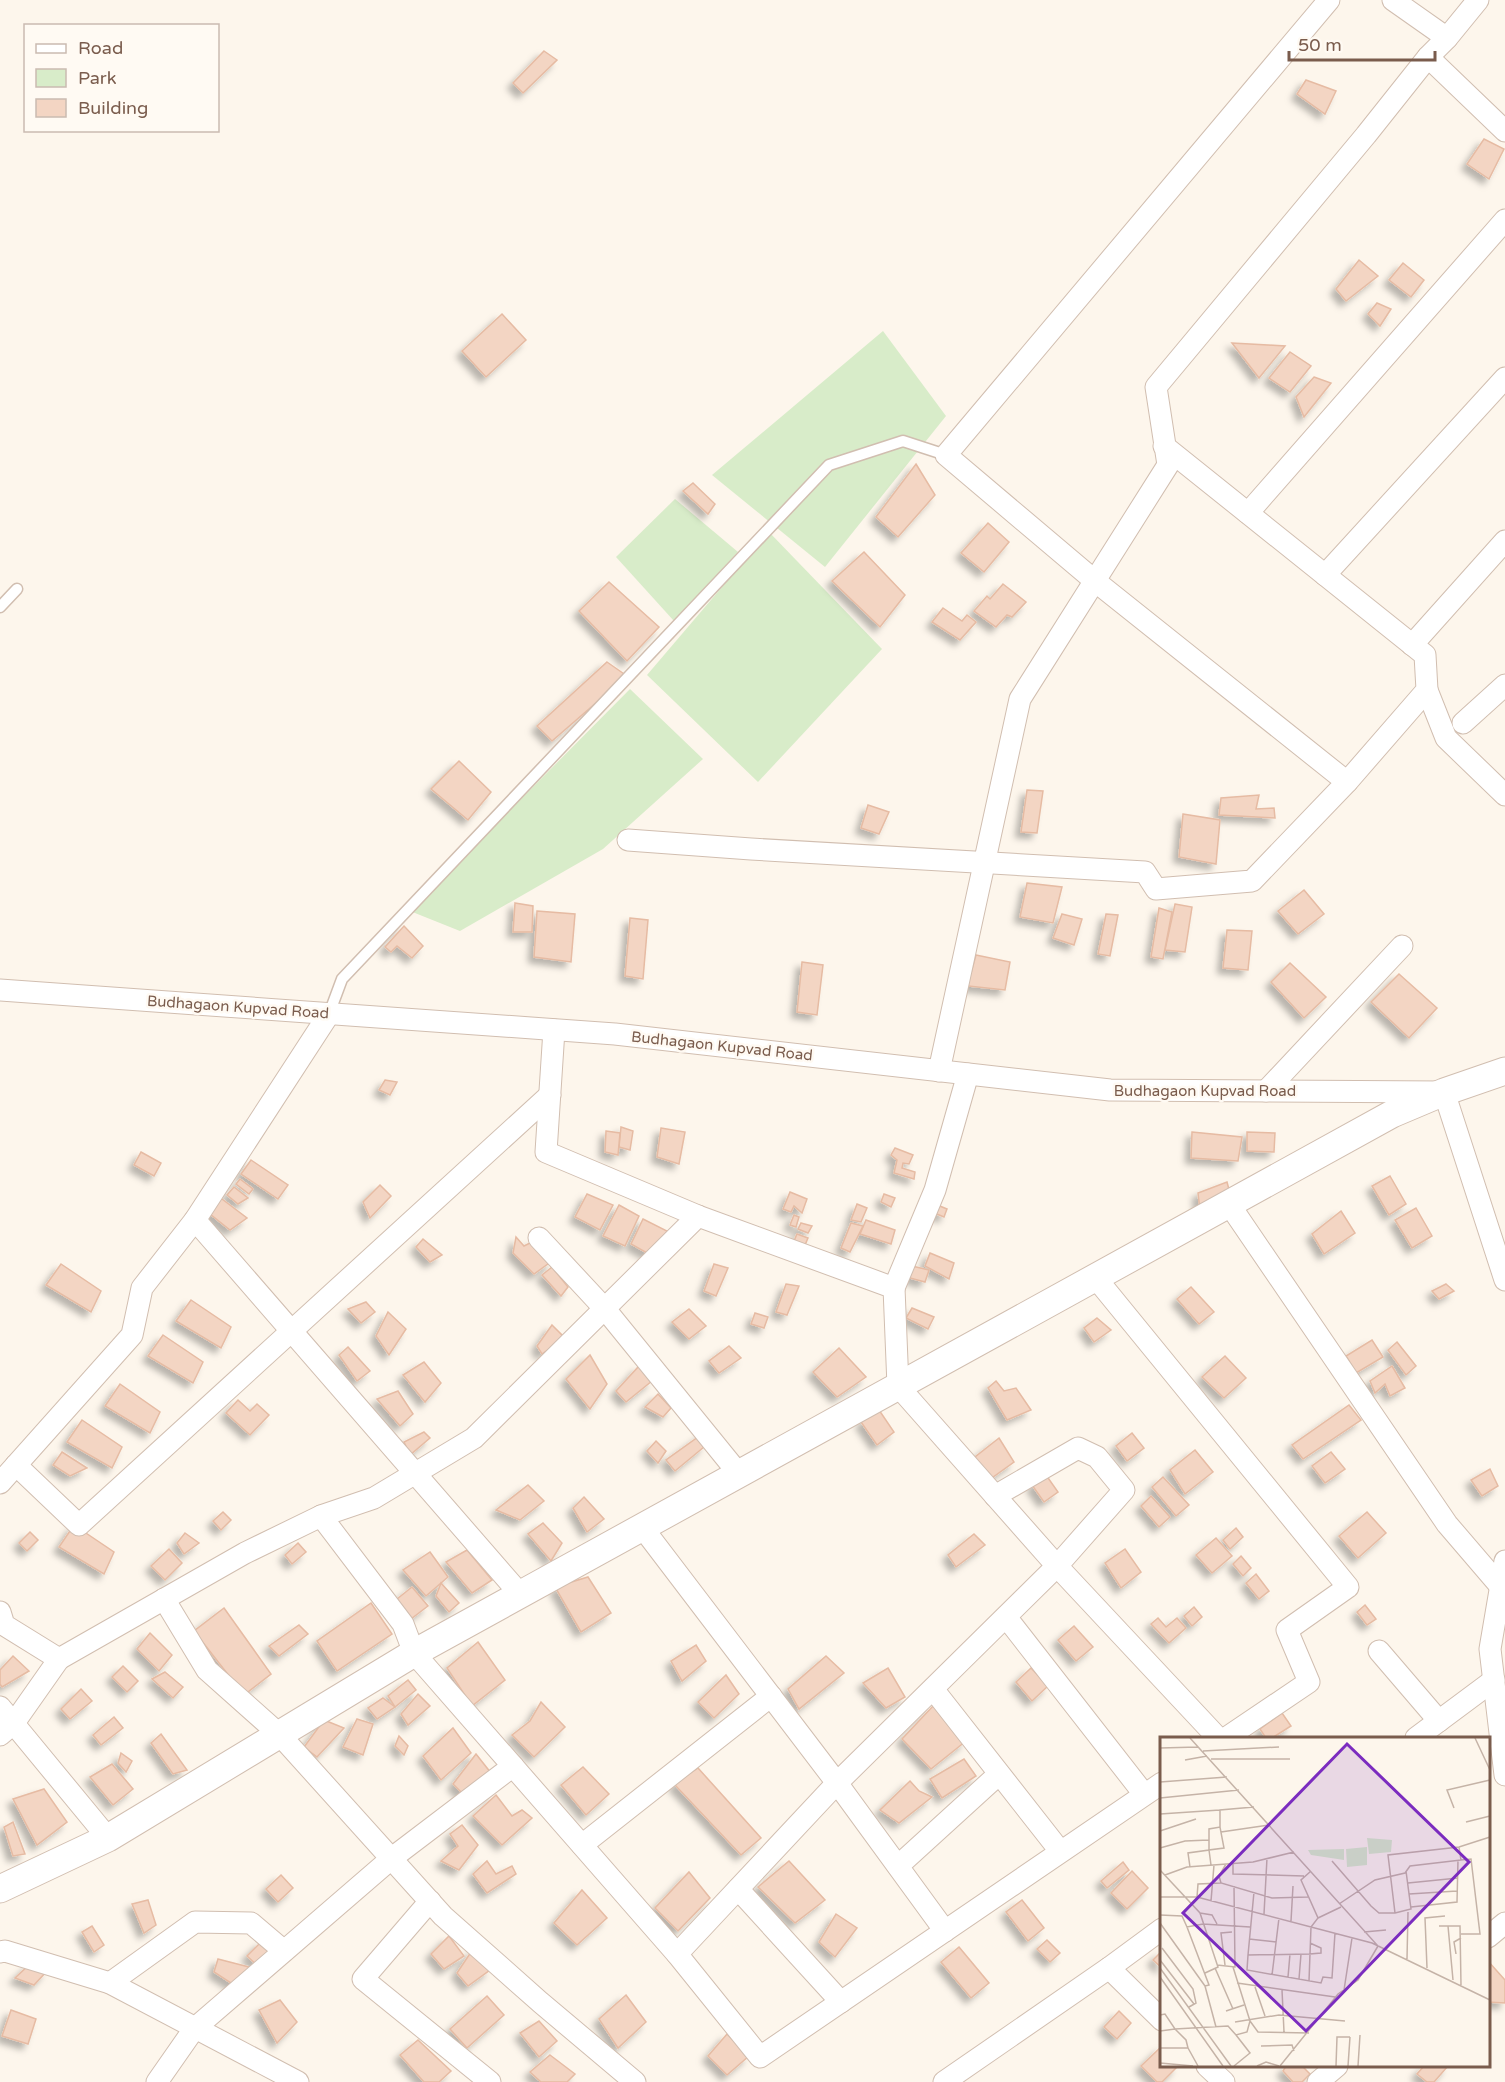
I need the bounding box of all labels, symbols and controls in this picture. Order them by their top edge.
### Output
legend [24,24,219,132]
scale bar [1289,24,1434,62]
text: 50 m [1298,34,1342,56]
text: Road [78,37,123,59]
text: Park [78,67,117,89]
text: Building [78,97,148,119]
street label: Budhagaon Kupvad Road [146,992,330,1022]
street label: Budhagaon Kupvad Road [630,1028,814,1064]
street label: Budhagaon Kupvad Road [1114,1082,1296,1100]
inset map [1160,1737,1490,2067]

